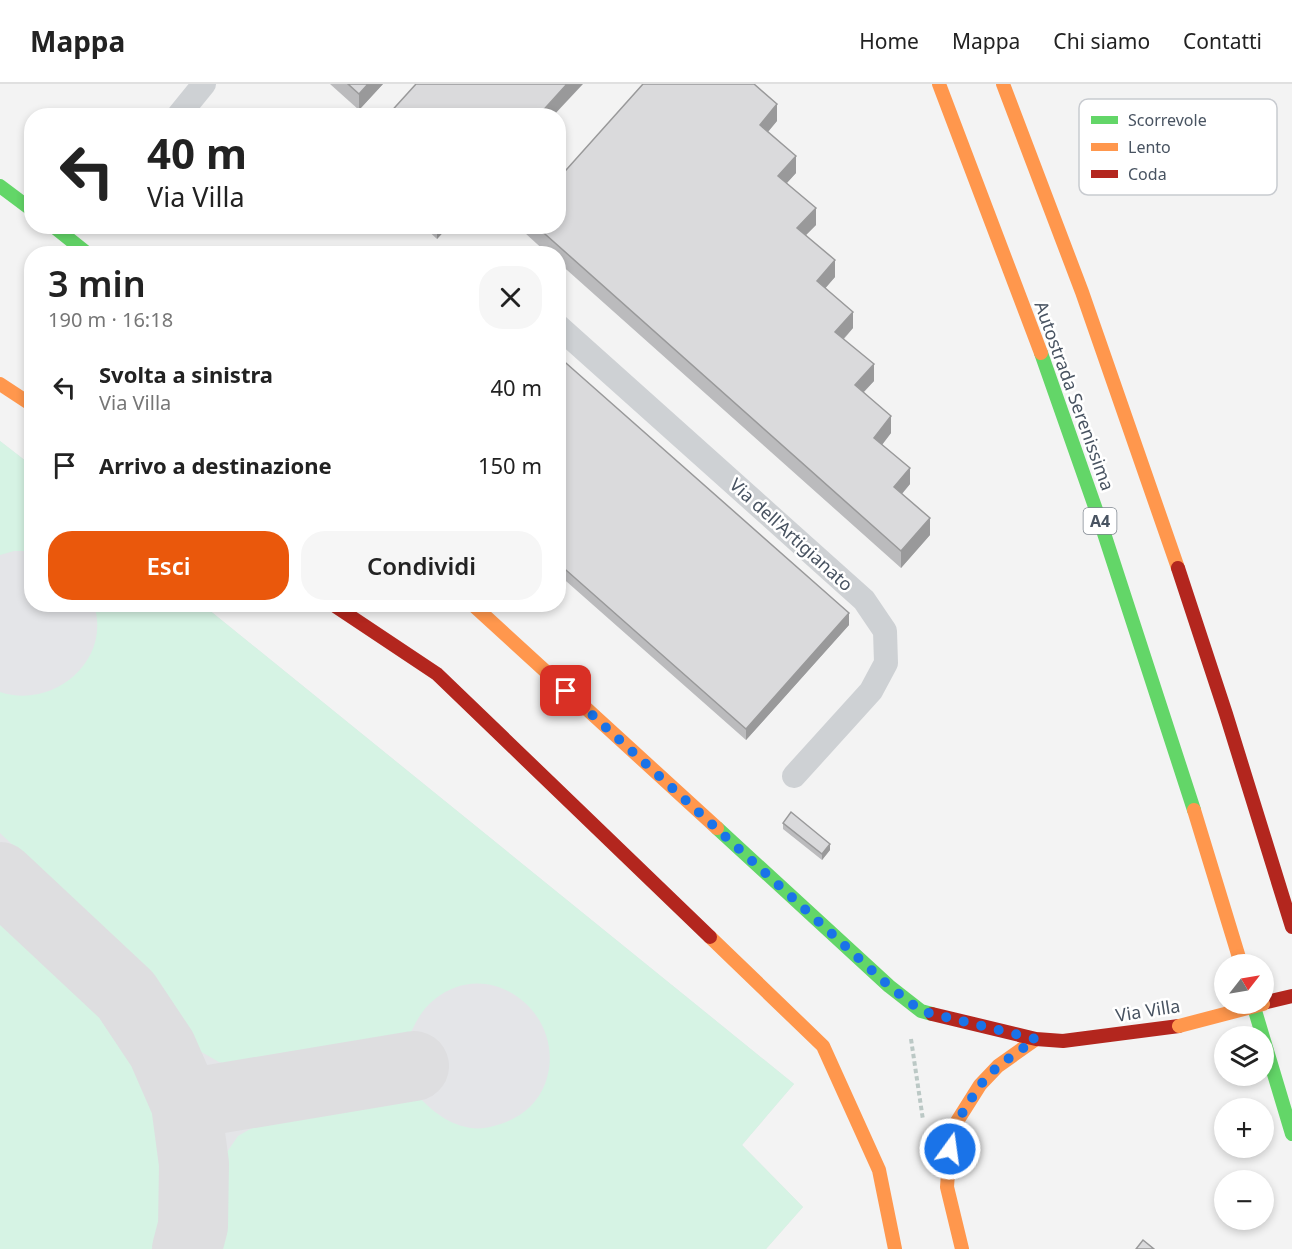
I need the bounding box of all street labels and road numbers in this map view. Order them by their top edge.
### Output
street label: Autostrada Serenissima [1029,298,1120,494]
street label: Via dell'Artigianato [725,472,858,596]
road number: A4 [1084,508,1116,534]
street label: Via Villa [1114,993,1182,1027]

